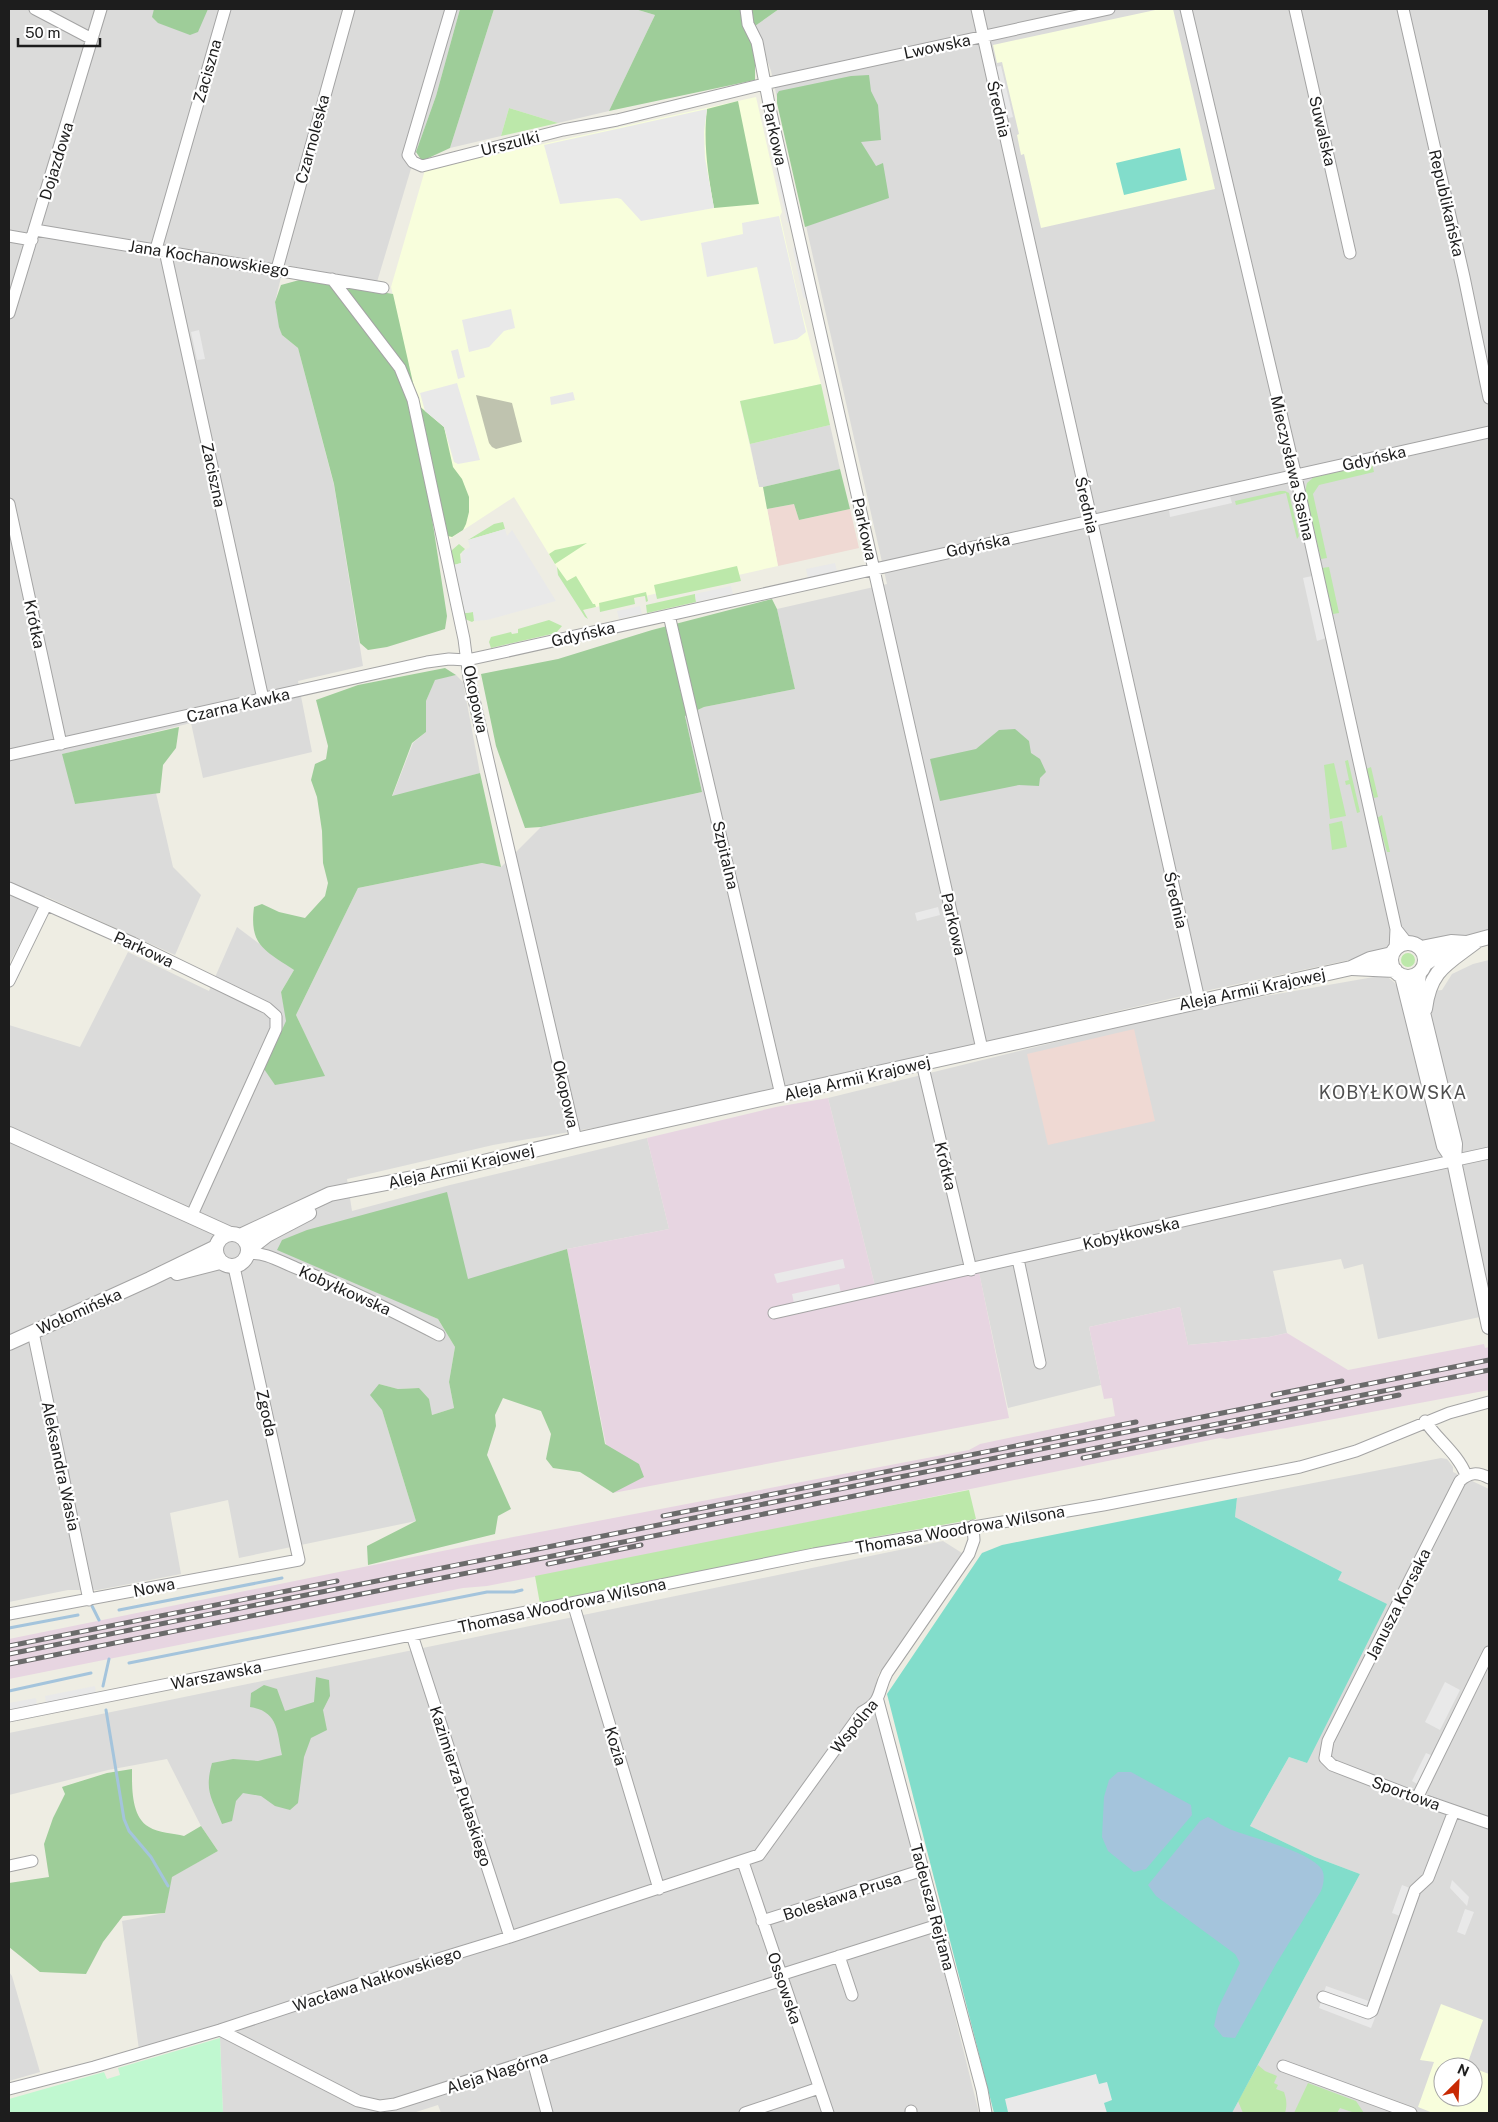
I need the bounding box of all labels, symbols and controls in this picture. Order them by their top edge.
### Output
scale bar [18,15,100,47]
text: 50 m [25,24,60,41]
street label: Lwowska [902,30,972,63]
street label: Zaciszna [189,37,226,105]
street label: Średnia [983,79,1015,139]
street label: Czarnoleska [291,93,333,186]
street label: Suwalska [1305,94,1340,168]
street label: Parkowa [758,101,791,167]
street label: Dojazdowa [36,120,77,202]
street label: Urszulki [479,127,542,160]
street label: Republikańska [1425,148,1468,259]
street label: Jana Kochanowskiego [127,236,291,281]
street label: Mieczysława Sasina [1267,394,1318,543]
street label: Zaciszna [197,441,230,509]
street label: Gdyńska [1340,442,1408,475]
street label: Średnia [1071,475,1103,535]
street label: Parkowa [848,496,881,562]
street label: Gdyńska [944,529,1012,562]
street label: Krótka [20,598,49,650]
street label: Gdyńska [549,618,617,651]
street label: Okopowa [459,663,492,735]
street label: Czarna Kawka [185,684,292,727]
street label: Szpitalna [708,819,743,891]
street label: Średnia [1160,870,1192,930]
street label: Parkowa [937,891,970,957]
street label: Parkowa [111,927,177,972]
street label: Aleja Armii Krajowej [1177,965,1327,1014]
street label: Aleja Armii Krajowej [782,1052,932,1105]
street label: Okopowa [549,1058,583,1130]
district label: KOBYŁKOWSKA [1319,1082,1467,1103]
street label: Aleja Armii Krajowej [386,1140,536,1193]
street label: Krótka [931,1140,960,1192]
street label: Kobyłkowska [1081,1213,1181,1254]
street label: Kobyłkowska [296,1262,394,1319]
street label: Wołomińska [34,1284,124,1339]
street label: Zgoda [252,1388,281,1438]
street label: Aleksandra Wasia [37,1400,84,1533]
street label: Thomasa Woodrowa Wilsona [854,1502,1066,1557]
street label: Janusza Korsaka [1362,1545,1435,1663]
street label: Nowa [132,1574,177,1601]
street label: Thomasa Woodrowa Wilsona [456,1574,668,1637]
street label: Warszawska [169,1657,263,1694]
street label: Wspólna [827,1695,882,1757]
street label: Kazimierza Pułaskiego [426,1704,495,1869]
street label: Kozia [601,1724,630,1768]
street label: Sportowa [1369,1772,1443,1815]
street label: Tadeusza Rejtana [906,1842,959,1973]
street label: Bolesława Prusa [781,1868,904,1925]
street label: Wacława Nałkowskiego [290,1943,464,2016]
street label: Ossowska [763,1950,806,2027]
street label: Aleja Nagórna [444,2047,550,2098]
north arrow [1433,2057,1483,2107]
text: N [1455,2061,1472,2080]

